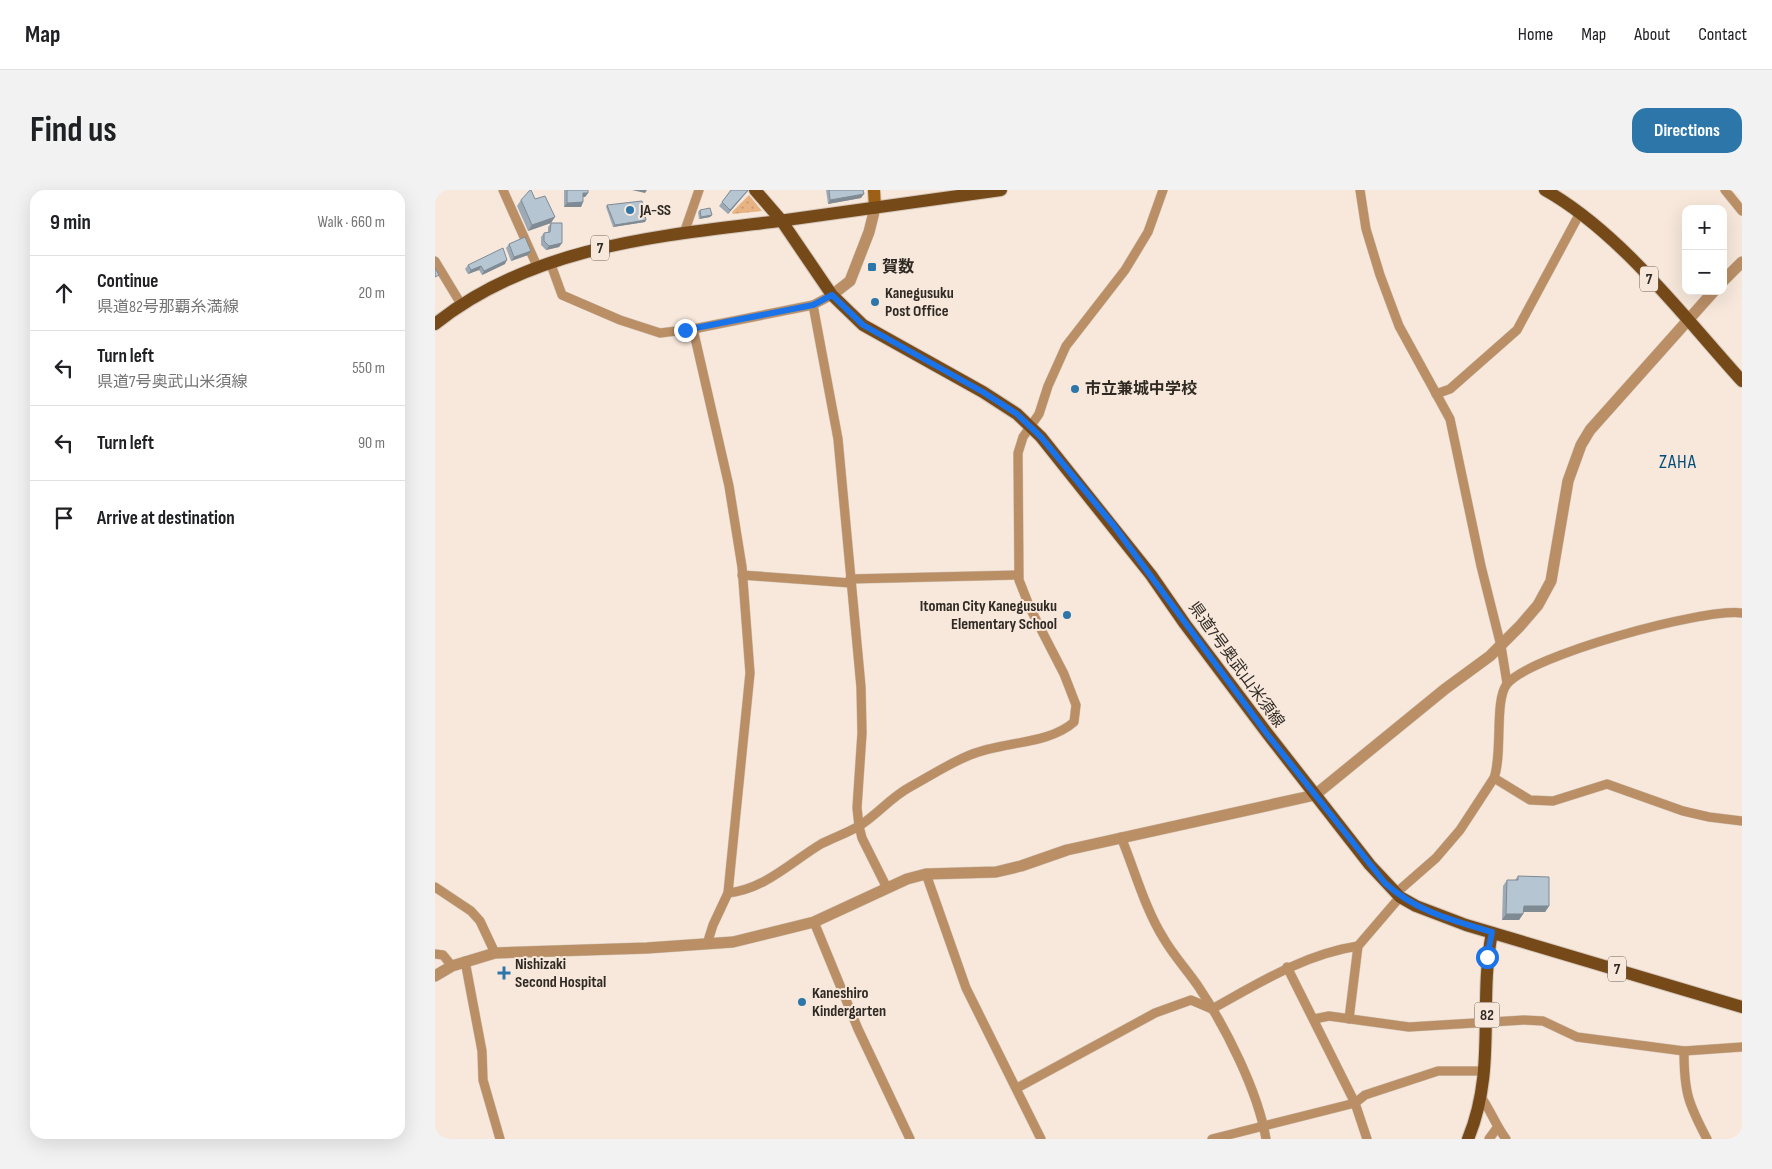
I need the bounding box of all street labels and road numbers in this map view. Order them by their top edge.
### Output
road number: 7 [591,236,609,260]
road number: 7 [1640,266,1658,292]
street label: 県道7号奥武山米須線 [1184,599,1288,731]
road number: 7 [1608,956,1626,982]
road number: 82 [1475,1002,1499,1028]

